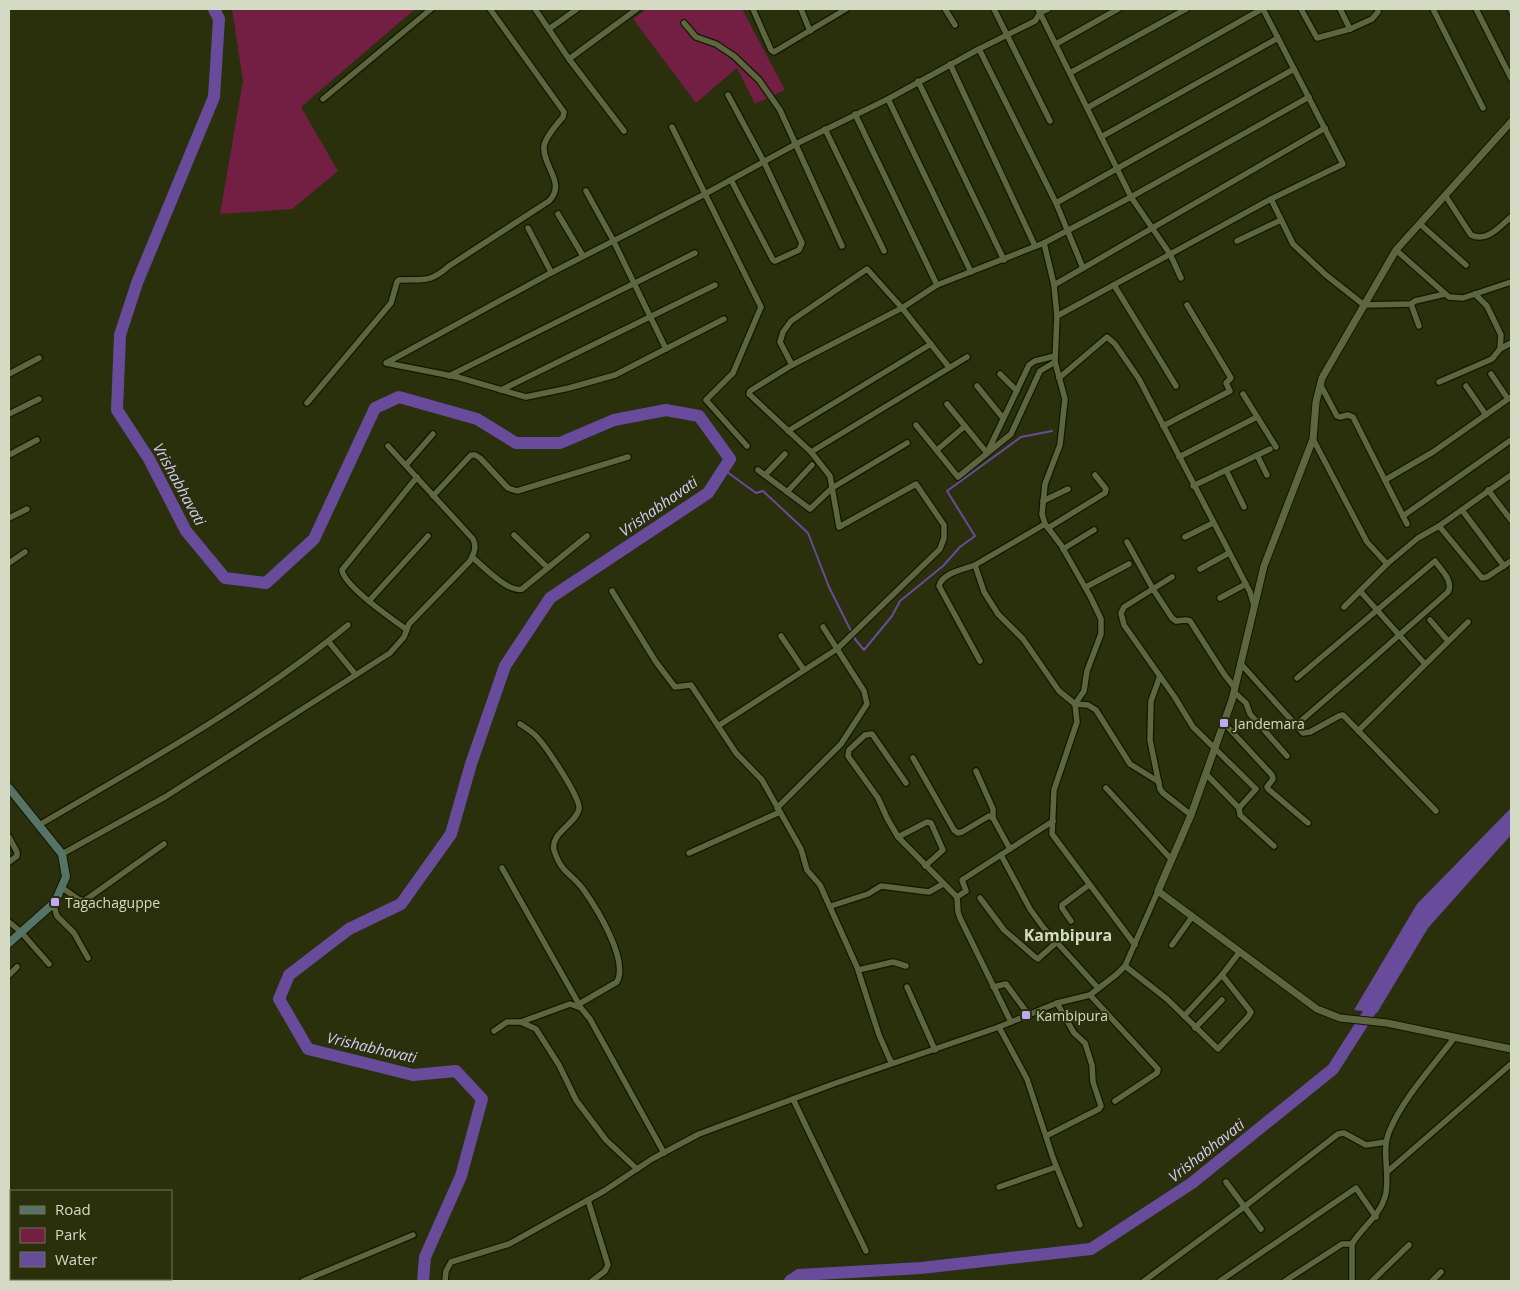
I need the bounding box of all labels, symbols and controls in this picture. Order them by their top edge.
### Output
water label: Vrishabhavati [149,439,211,529]
water label: Vrishabhavati [615,471,701,540]
place label: Jandemara [1232,714,1305,733]
marker: Jandemara [1218,717,1230,729]
place label: Tagachaguppe [65,893,160,912]
marker: Tagachaguppe [49,896,61,908]
district label: Kambipura [1024,924,1112,946]
place label: Kambipura [1036,1006,1108,1025]
marker: Kambipura [1020,1009,1032,1021]
water label: Vrishabhavati [325,1027,419,1067]
water label: Vrishabhavati [1164,1114,1248,1186]
legend [10,1190,172,1280]
text: Road [55,1199,91,1219]
text: Park [55,1224,86,1244]
text: Water [55,1249,97,1269]

